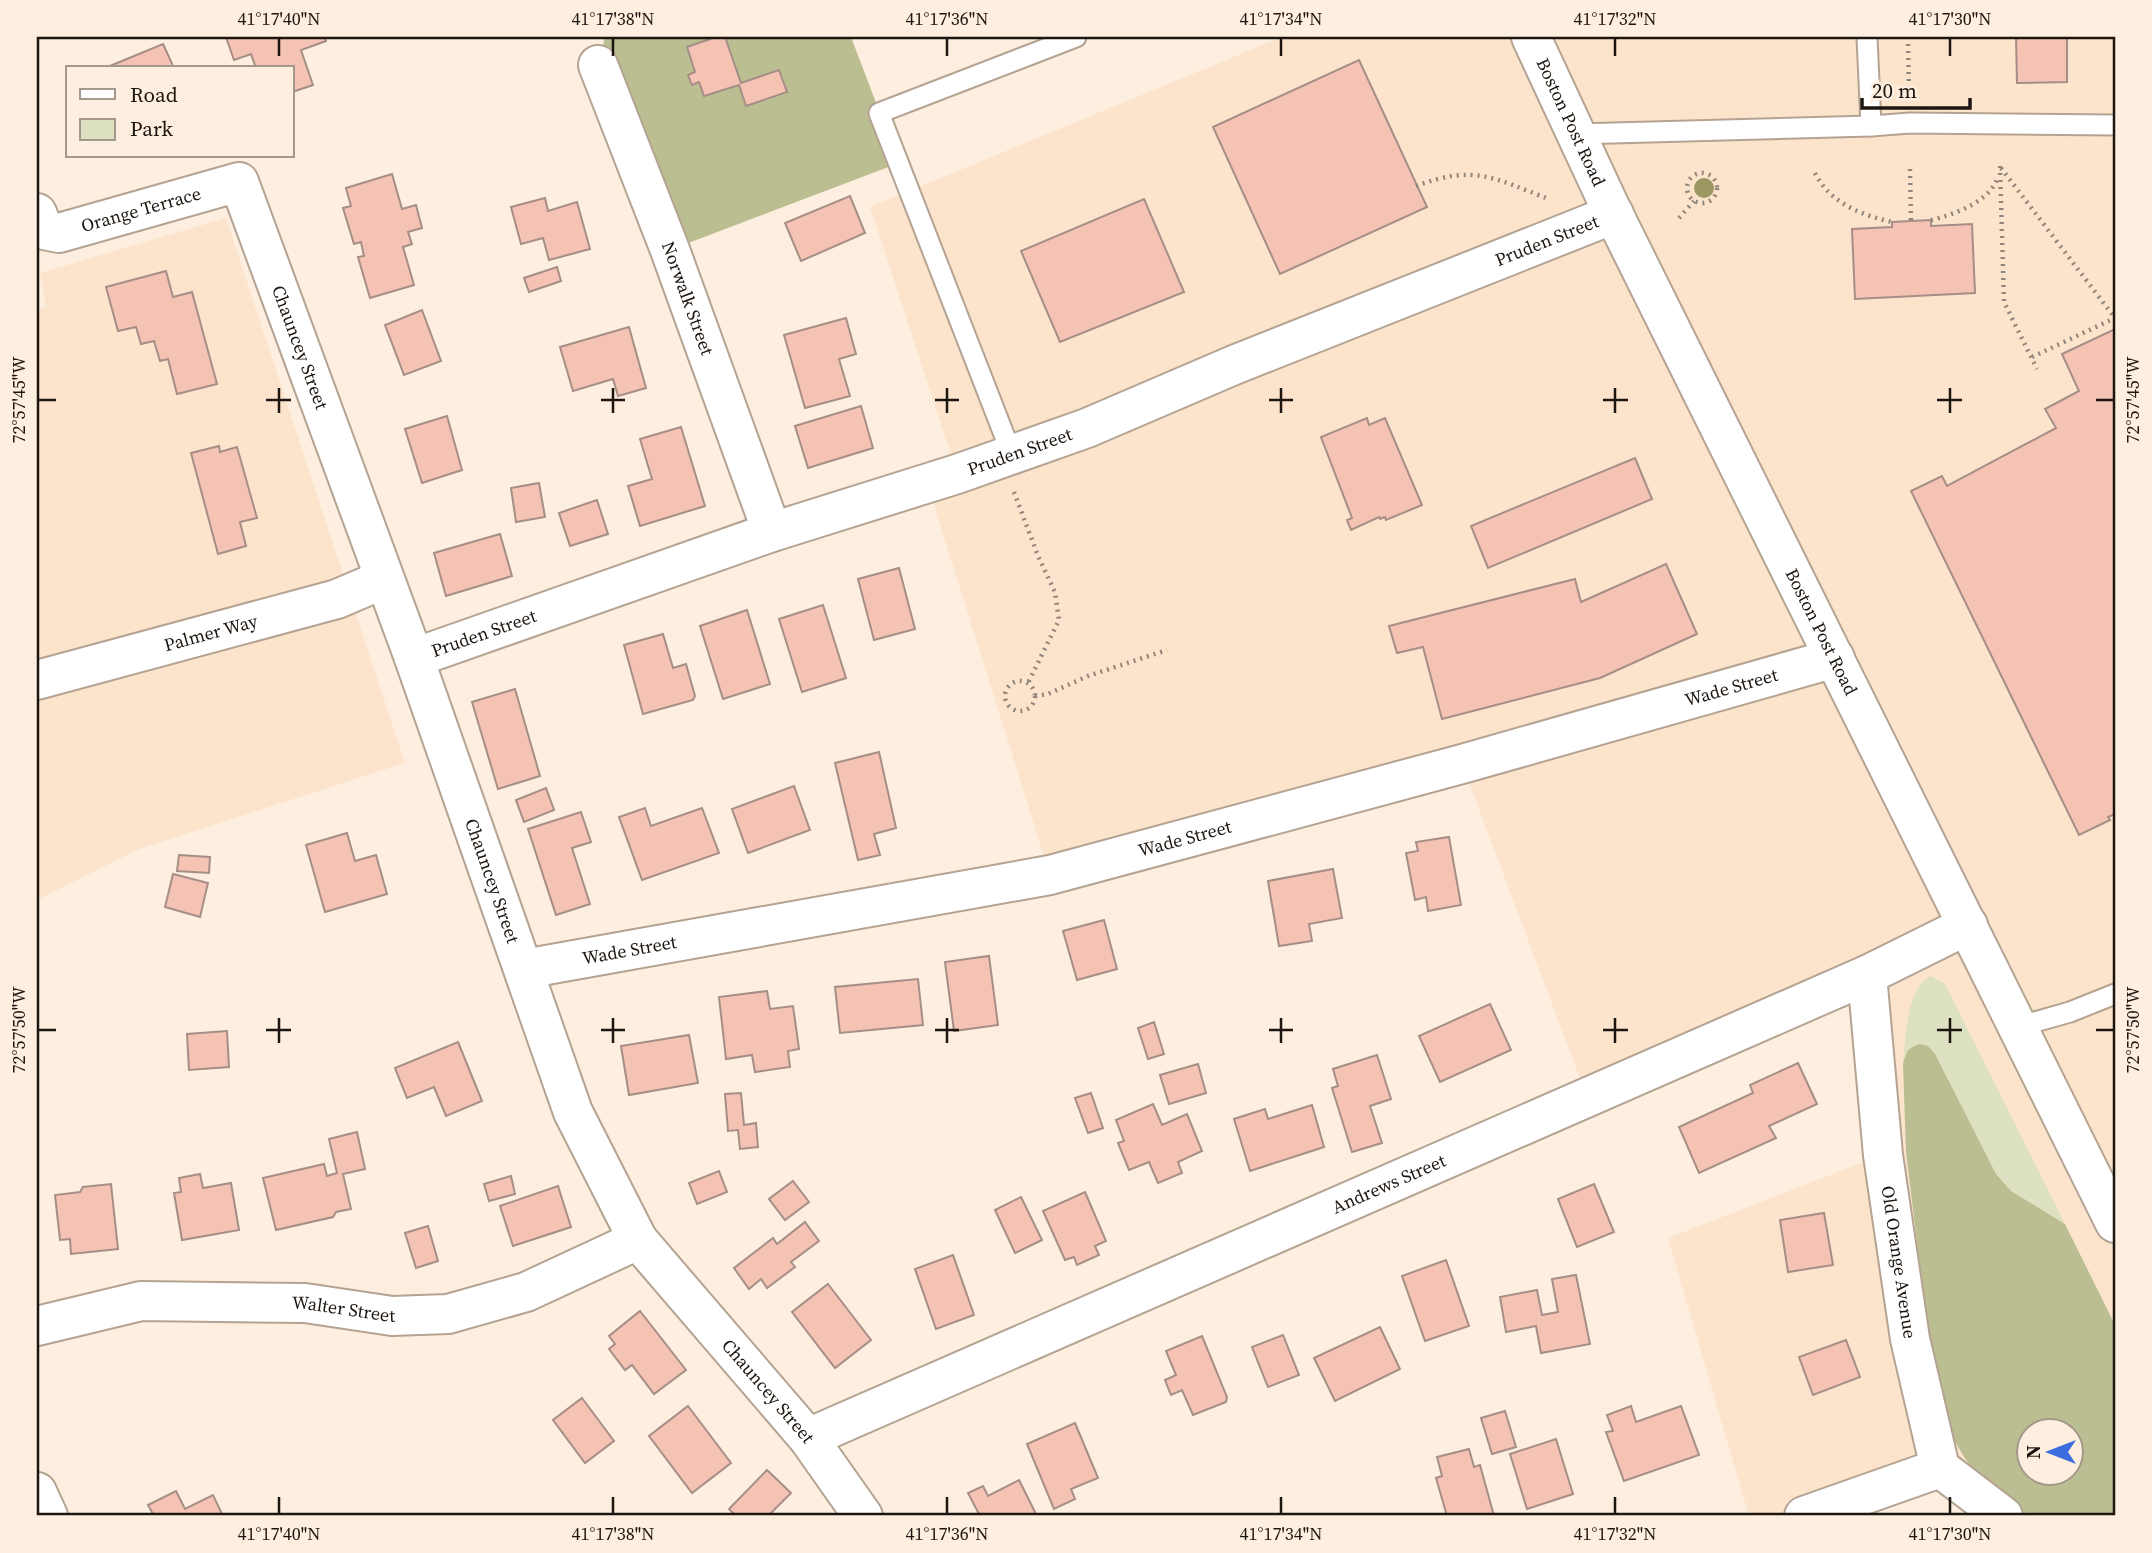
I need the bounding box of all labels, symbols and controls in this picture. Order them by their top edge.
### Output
text: 41°17'40"N [238,6,320,31]
text: 41°17'38"N [572,6,654,31]
text: 41°17'36"N [906,6,988,31]
text: 41°17'34"N [1240,6,1322,31]
text: 41°17'32"N [1574,6,1656,31]
text: 41°17'30"N [1909,6,1991,31]
street label: Boston Post Road [1531,54,1612,190]
legend [66,66,294,158]
scale bar [1862,66,1970,110]
text: 20 m [1872,76,1917,105]
text: Road [130,80,178,109]
text: Park [130,114,174,143]
street label: Orange Terrace [78,180,204,238]
street label: Pruden Street [1491,208,1602,272]
street label: Norwalk Street [656,238,720,359]
street label: Chauncey Street [266,282,335,413]
text: 72°57'45"W [6,356,31,443]
text: 72°57'45"W [2120,356,2145,443]
street label: Pruden Street [964,421,1076,481]
street label: Boston Post Road [1780,564,1864,699]
street label: Pruden Street [428,603,540,663]
street label: Palmer Way [161,608,261,657]
street label: Wade Street [1682,662,1781,712]
street label: Wade Street [1135,814,1234,863]
street label: Chauncey Street [459,815,526,947]
street label: Wade Street [580,929,679,970]
text: 72°57'50"W [6,986,31,1073]
text: 72°57'50"W [2120,986,2145,1073]
street label: Andrews Street [1328,1148,1450,1219]
street label: Old Orange Avenue [1876,1184,1923,1340]
street label: Walter Street [292,1290,396,1328]
street label: Chauncey Street [716,1333,821,1448]
north arrow [2016,1416,2086,1486]
text: N [2020,1445,2046,1459]
text: 41°17'40"N [238,1521,320,1546]
text: 41°17'38"N [572,1521,654,1546]
text: 41°17'36"N [906,1521,988,1546]
text: 41°17'34"N [1240,1521,1322,1546]
text: 41°17'32"N [1574,1521,1656,1546]
text: 41°17'30"N [1909,1521,1991,1546]

